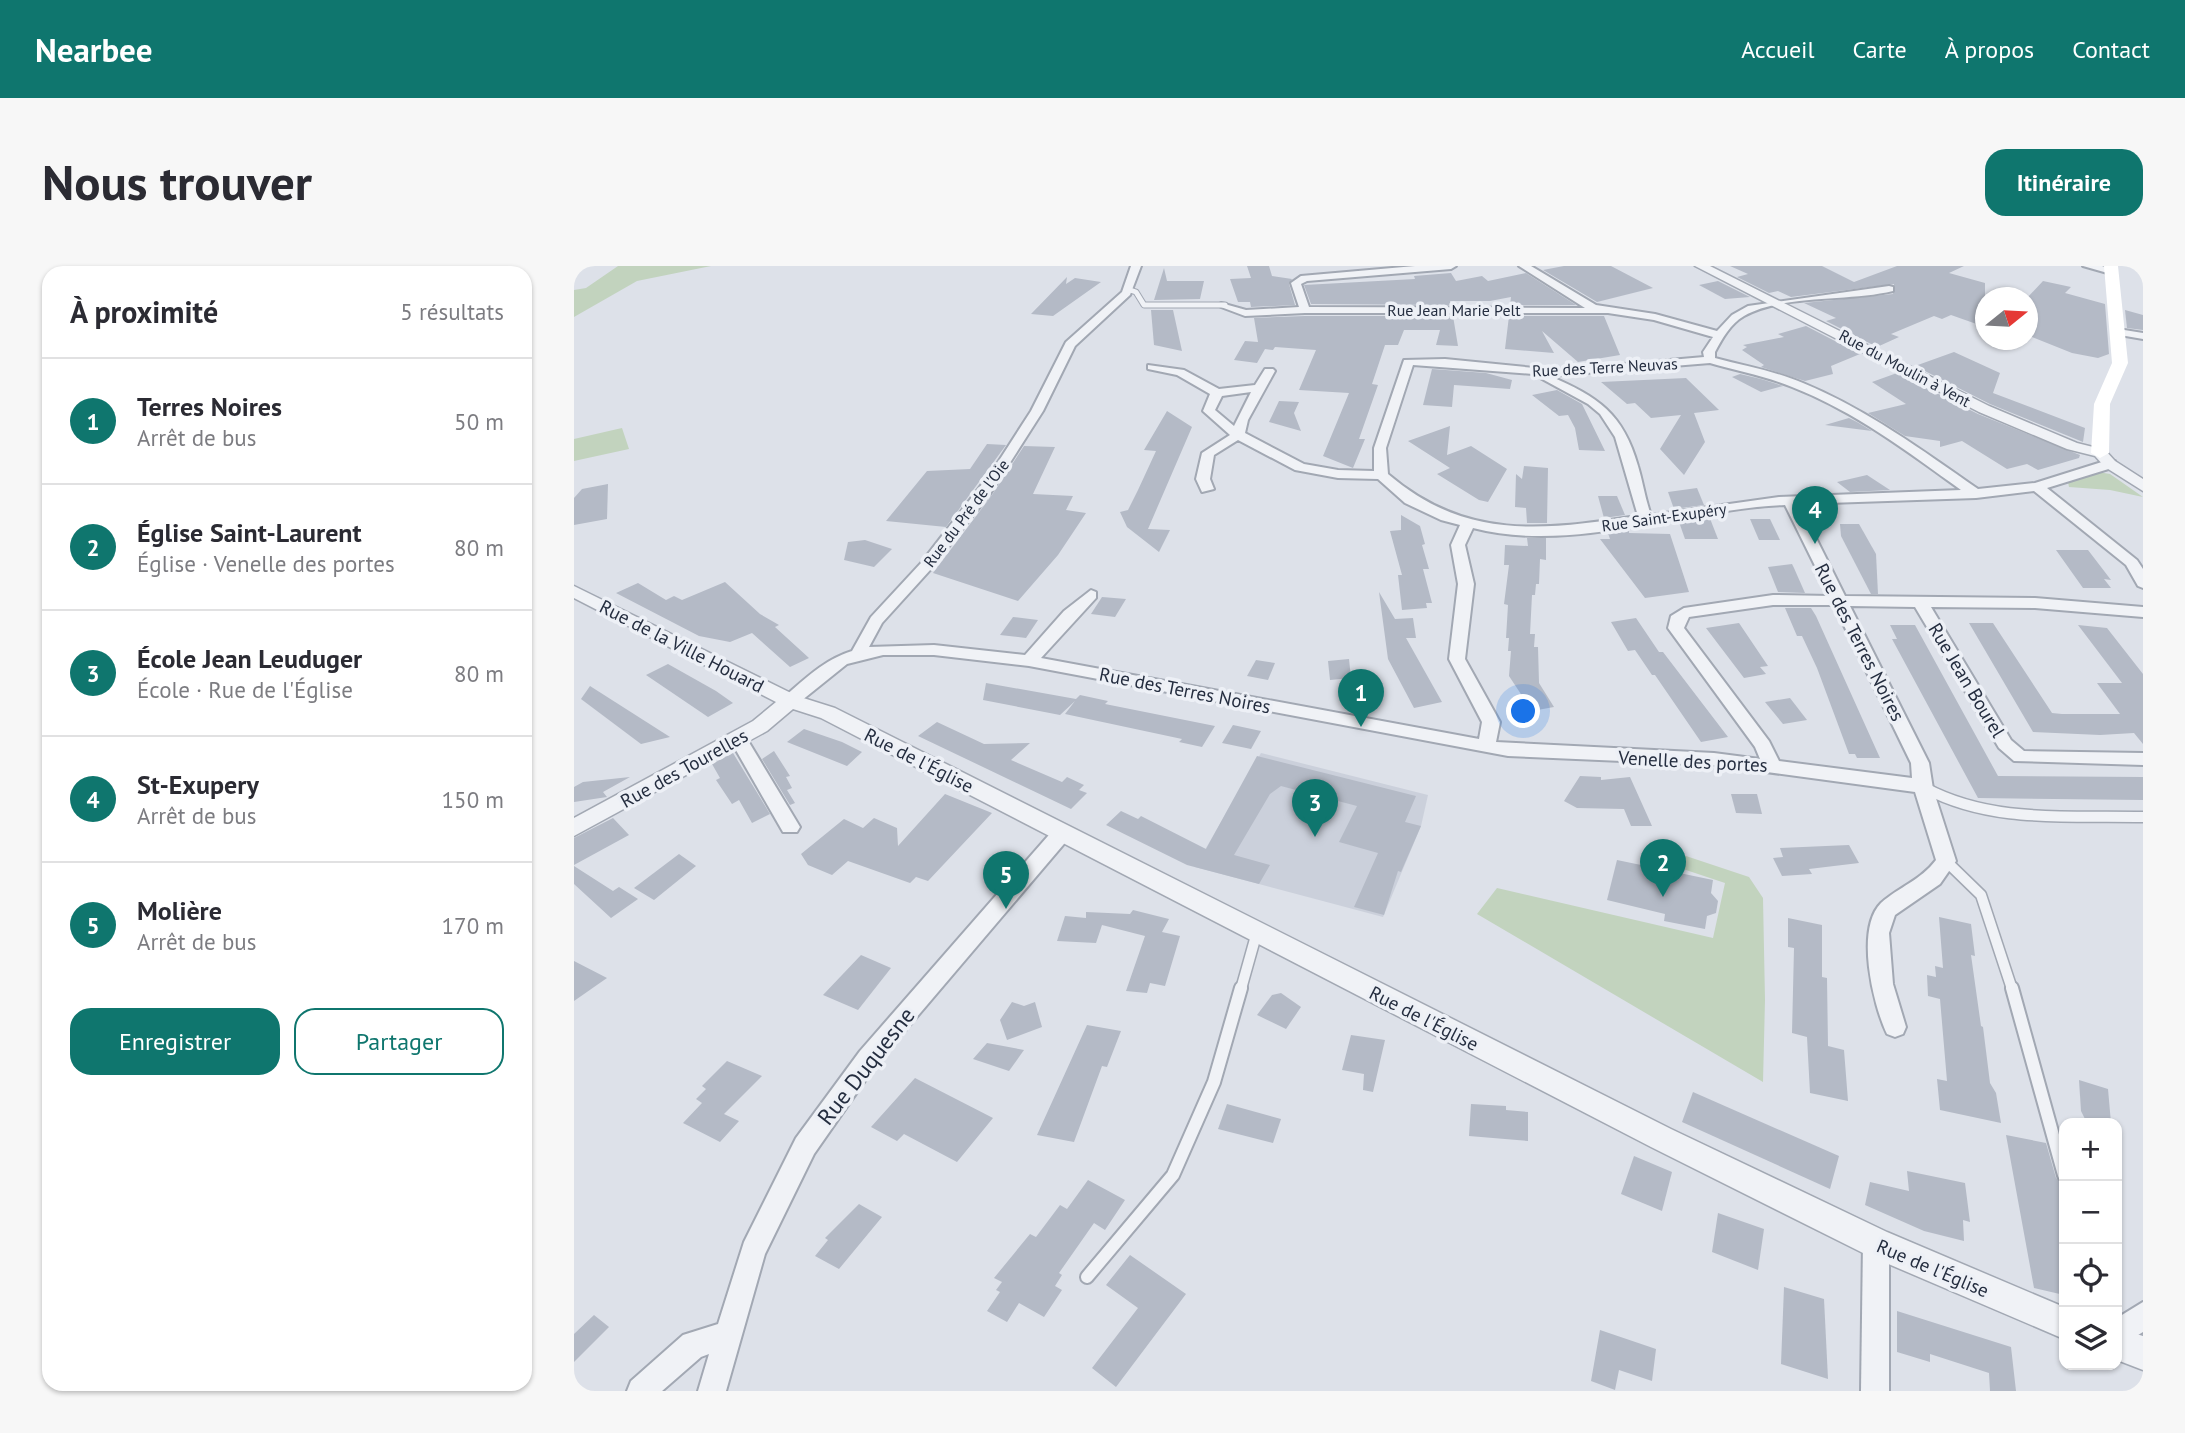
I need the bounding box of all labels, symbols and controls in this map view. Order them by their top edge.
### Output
text: Nearbee [35,28,152,71]
text: Accueil [1741,34,1815,65]
text: Carte [1853,34,1907,65]
text: À propos [1945,34,2034,65]
text: Contact [2072,34,2150,65]
button: Itinéraire [1985,149,2143,216]
text: Nous trouver [42,150,312,214]
north arrow [1975,287,2038,350]
text: À proximité [70,292,218,331]
text: 5 résultats [400,297,504,326]
street label: Rue Jean Marie Pelt [1387,300,1521,320]
street label: Rue du Moulin à Vent [1836,325,1975,411]
street label: Rue des Terre Neuvas [1532,353,1679,381]
text: Terres Noires [137,390,282,423]
text: 1 [86,407,100,436]
text: 50 m [454,407,504,436]
text: Arrêt de bus [137,423,256,452]
street label: Rue du Pré de l'Oie [919,455,1013,571]
pin: 4 [1792,486,1838,544]
street label: Rue Saint-Exupéry [1600,498,1728,536]
text: Église Saint-Laurent [137,516,362,549]
text: 2 [86,533,100,562]
text: 80 m [454,533,504,562]
text: Église · Venelle des portes [137,549,395,578]
street label: Rue des Terres Noires [1810,559,1910,725]
street label: Rue de la Ville Houard [596,594,768,698]
street label: Rue Jean Bourel [1923,618,2011,742]
text: École Jean Leuduger [137,642,362,675]
text: 3 [86,659,100,688]
text: 80 m [454,659,504,688]
street label: Rue des Terres Noires [1097,662,1273,718]
pin: 1 [1338,669,1384,727]
text: École · Rue de l'Église [137,675,353,704]
your location [1506,694,1540,728]
street label: Rue de l'Église [860,722,978,798]
street label: Rue des Tourelles [616,723,752,813]
street label: Venelle des portes [1617,745,1768,777]
text: St-Exupery [137,768,259,801]
pin: 3 [1292,779,1338,837]
text: 4 [86,785,100,814]
text: 150 m [442,785,504,814]
text: Arrêt de bus [137,801,256,830]
pin: 2 [1640,839,1686,897]
pin: 5 [983,851,1029,909]
text: Molière [137,894,222,927]
text: 5 [86,911,100,940]
text: 170 m [442,911,504,940]
text: Arrêt de bus [137,927,256,956]
street label: Rue de l'Église [1365,980,1483,1056]
street label: Rue Duquesne [811,1001,921,1130]
button: Enregistrer [70,1008,280,1075]
button: Partager [294,1008,504,1075]
map controls [2059,1118,2122,1370]
button: + [2059,1118,2122,1181]
button: − [2059,1181,2122,1244]
street label: Rue de l'Église [1873,1234,1993,1302]
button: locate [2059,1244,2122,1307]
button: layers [2059,1307,2122,1370]

